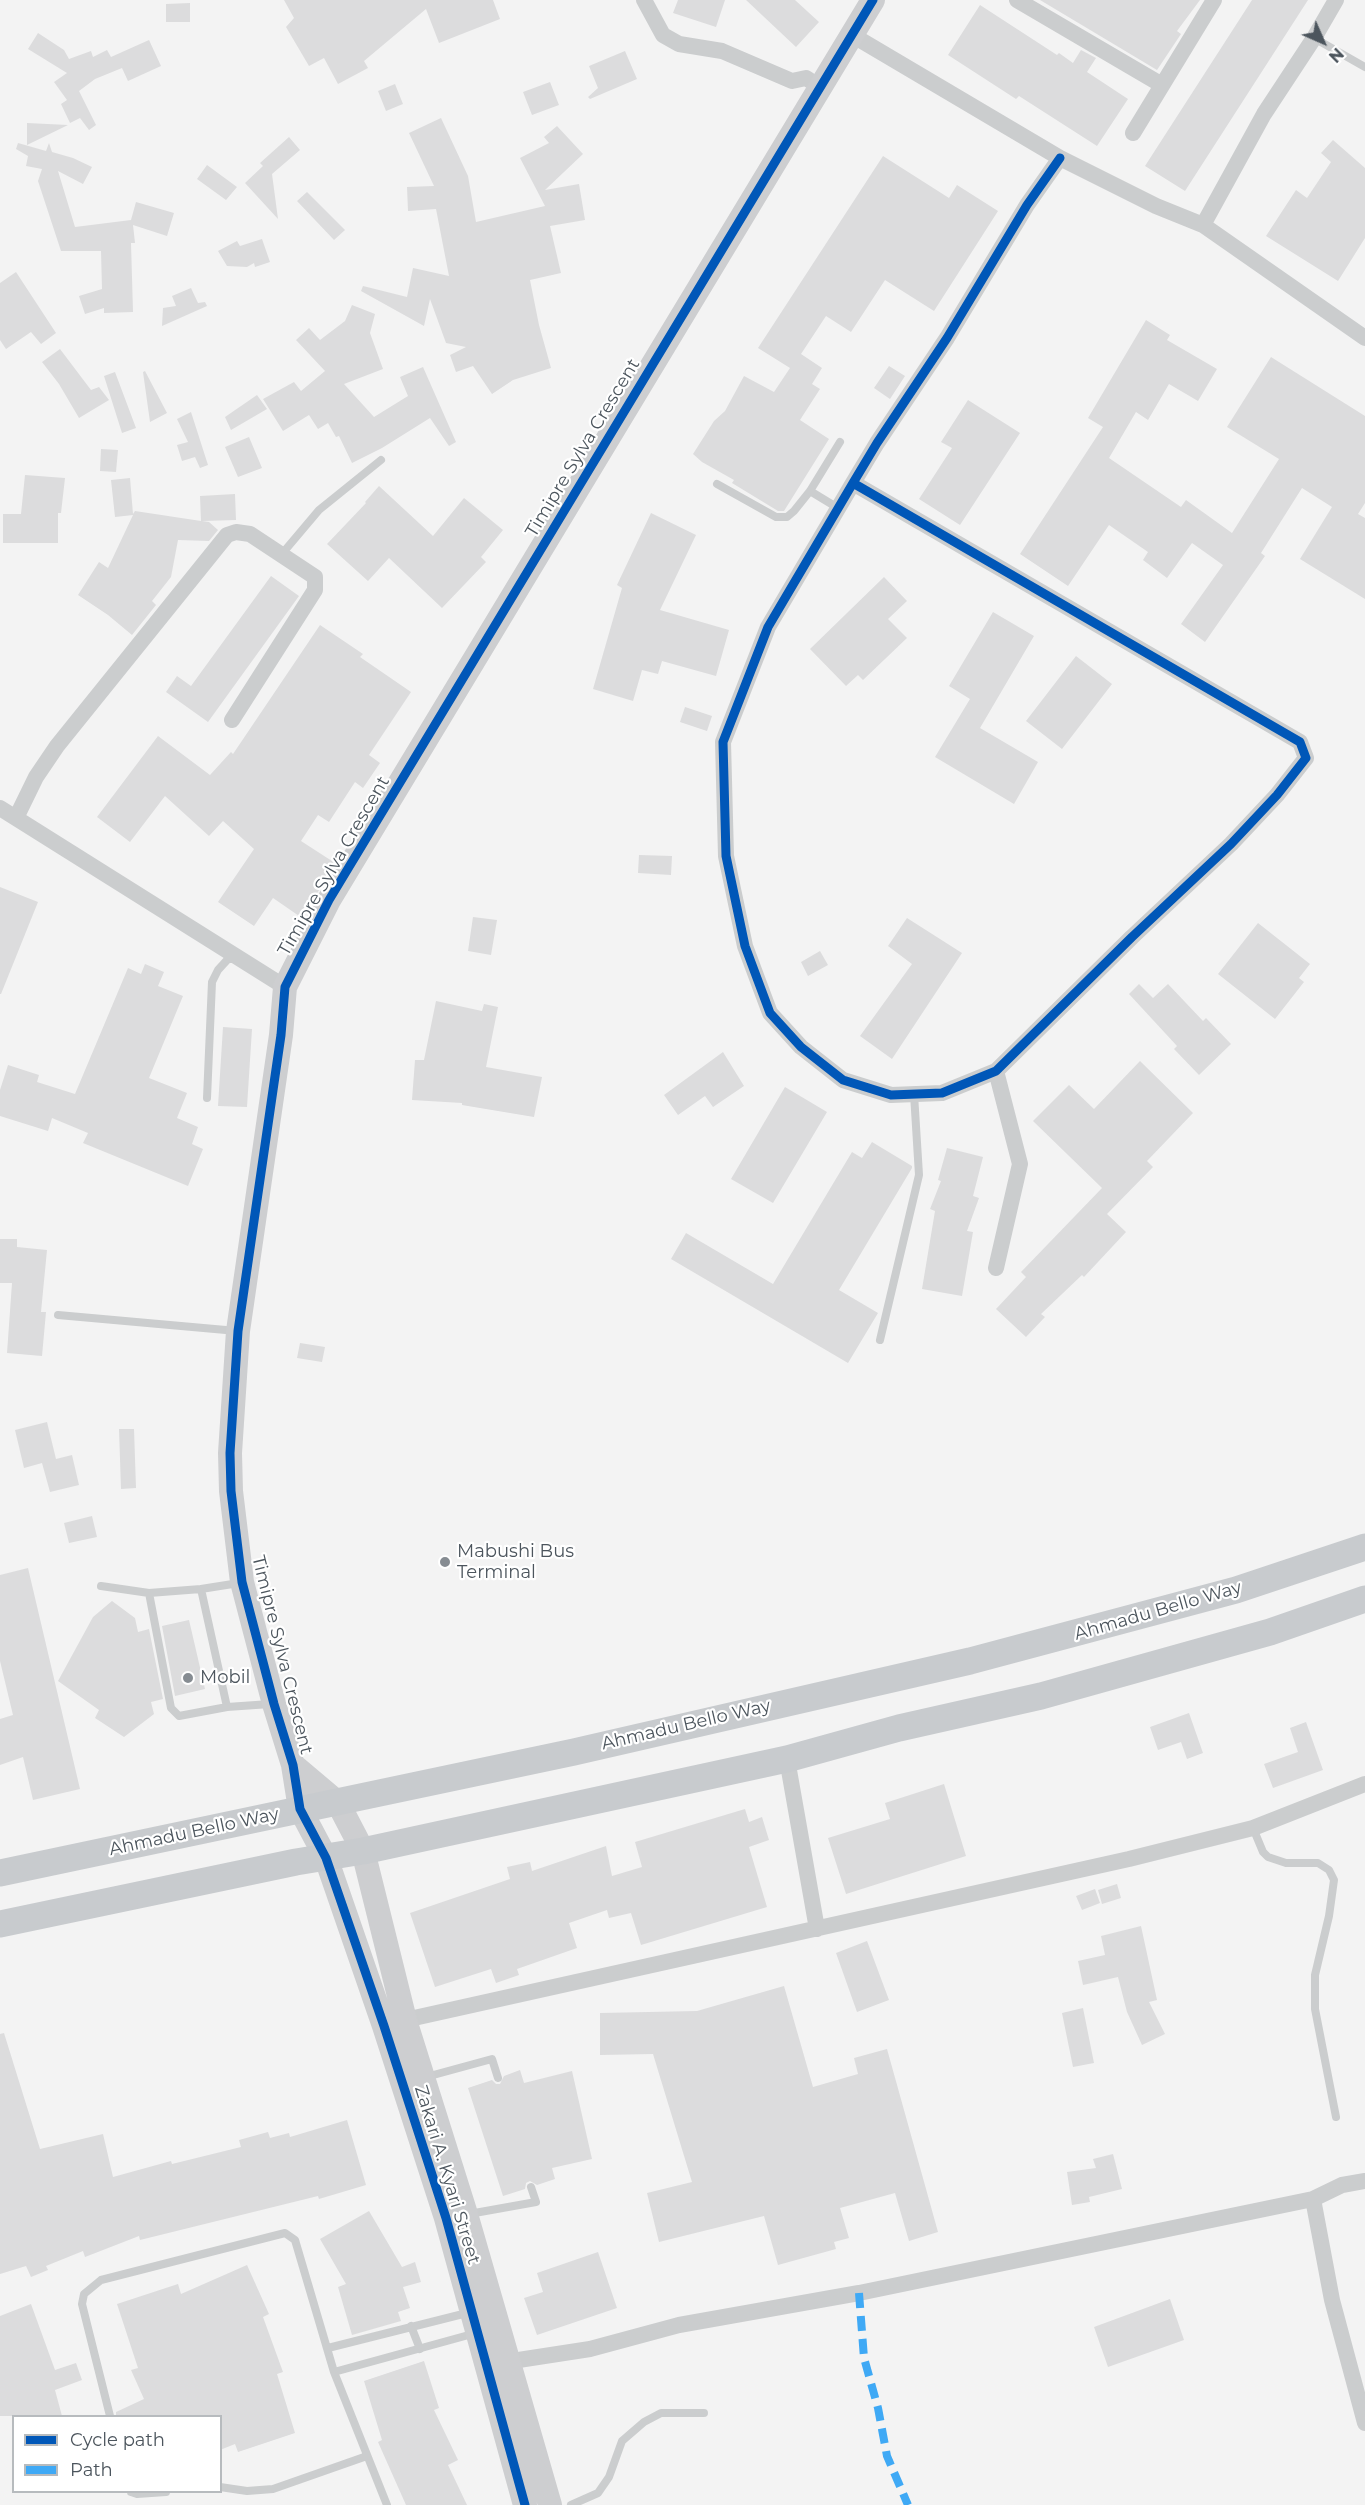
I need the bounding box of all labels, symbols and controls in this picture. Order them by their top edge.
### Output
north arrow [1293,12,1353,72]
text: N [1325,44,1347,66]
street label: Timipre Sylva Crescent [521,355,645,541]
street label: Timipre Sylva Crescent [274,772,394,960]
place label: Mabushi Bus Terminal [457,1541,574,1584]
street label: Timipre Sylva Crescent [247,1553,317,1757]
marker: Mabushi Bus Terminal [438,1555,452,1569]
street label: Ahmadu Bello Way [1072,1577,1244,1645]
place label: Mobil [200,1667,250,1689]
marker: Mobil [181,1671,195,1685]
street label: Ahmadu Bello Way [599,1695,773,1755]
street label: Ahmadu Bello Way [107,1803,281,1861]
street label: Zakari A. Kyari Street [409,2083,485,2267]
legend [12,2415,222,2493]
text: Cycle path [70,2429,165,2451]
text: Path [70,2459,113,2481]

